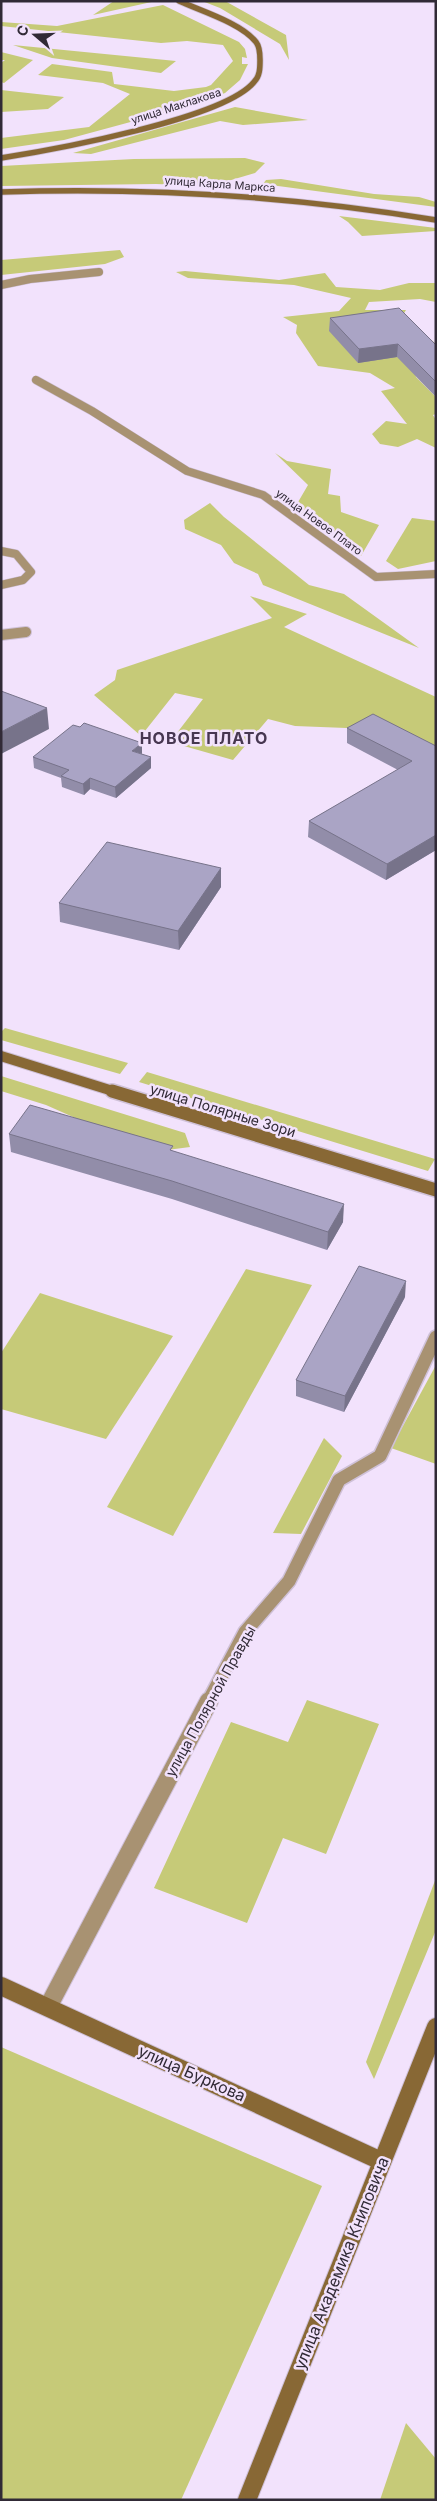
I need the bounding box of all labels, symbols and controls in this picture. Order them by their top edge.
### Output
north arrow [10,10,60,60]
text: С [13,23,32,38]
street label: улица Маклакова [129,85,223,127]
street label: улица Карла Маркса [164,173,276,195]
street label: улица Новое Плато [273,486,365,558]
district label: НОВОЕ ПЛАТО [140,728,268,748]
street label: улица Полярные Зори [148,1080,298,1140]
street label: улица Полярной Правды [161,1623,259,1779]
street label: улица Буркова [135,2040,249,2106]
street label: улица Академика Книповича [289,2154,393,2372]

